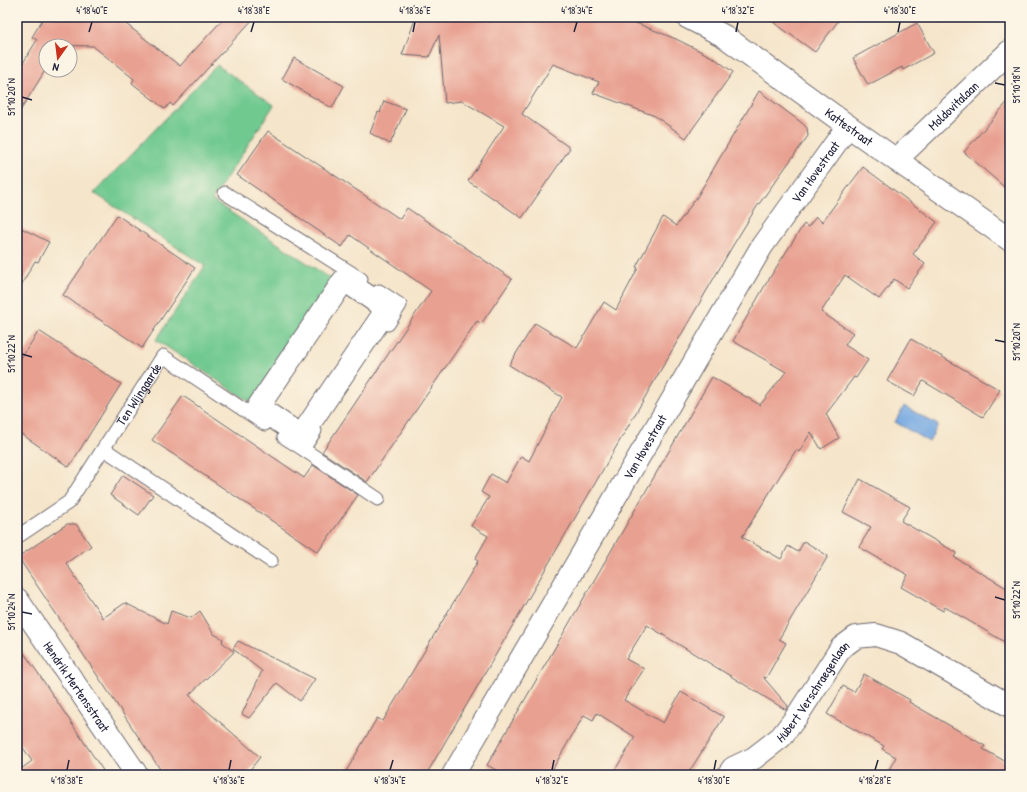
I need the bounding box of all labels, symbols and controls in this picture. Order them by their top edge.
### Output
text: 4°18'40"E [76,4,108,17]
text: 4°18'38"E [238,4,271,17]
text: 4°18'36"E [399,4,431,17]
text: 4°18'34"E [561,4,593,17]
text: 4°18'32"E [722,4,755,17]
text: 4°18'30"E [884,4,917,17]
north arrow [38,38,78,78]
text: N [51,60,60,75]
text: 51°10'18"N [1010,67,1023,103]
street label: Moldovitalaan [924,77,983,134]
text: 51°10'20"N [5,78,18,116]
street label: Kattestraat [821,103,877,150]
street label: Van Hovestraat [787,137,844,206]
text: 51°10'20"N [1010,323,1023,361]
text: 51°10'22"N [5,335,18,373]
street label: Ten Wijngaarde [112,359,165,429]
street label: Van Hovestraat [619,411,671,483]
text: 51°10'22"N [1010,581,1023,619]
text: 51°10'24"N [5,594,18,630]
street label: Hubert Verschraegenlaan [773,636,853,746]
street label: Hendrik Mertensstraat [39,638,114,736]
text: 4°18'38"E [51,774,84,787]
text: 4°18'36"E [213,774,245,787]
text: 4°18'34"E [374,774,406,787]
text: 4°18'32"E [536,774,569,787]
text: 4°18'30"E [698,774,731,787]
text: 4°18'28"E [859,774,892,787]

